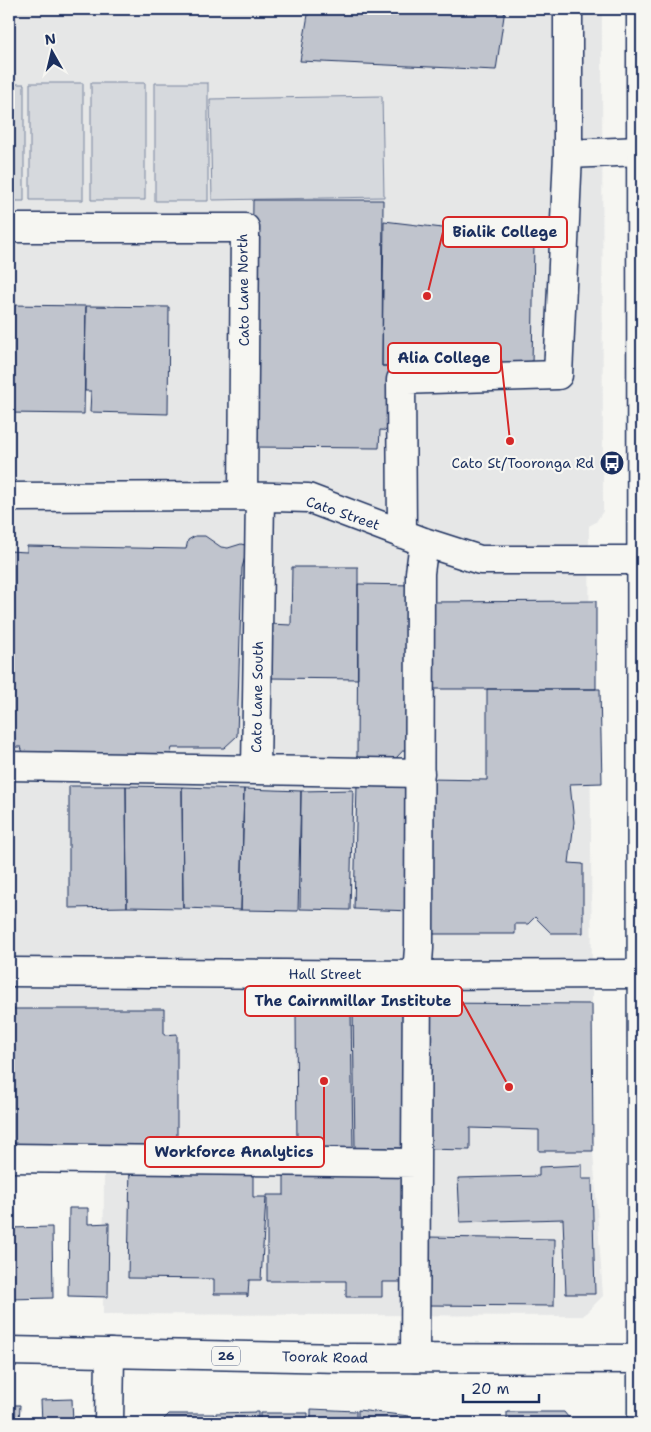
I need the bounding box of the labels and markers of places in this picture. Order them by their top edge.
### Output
callout: Bialik College [443,217,567,247]
callout: Alia College [388,343,501,373]
bus stop icon: Cato St/Tooronga Rd [599,450,625,476]
place label: Cato St/Tooronga Rd [452,454,594,472]
callout: The Cairnmillar Institute [245,986,462,1016]
callout: Workforce Analytics [145,1137,324,1167]

